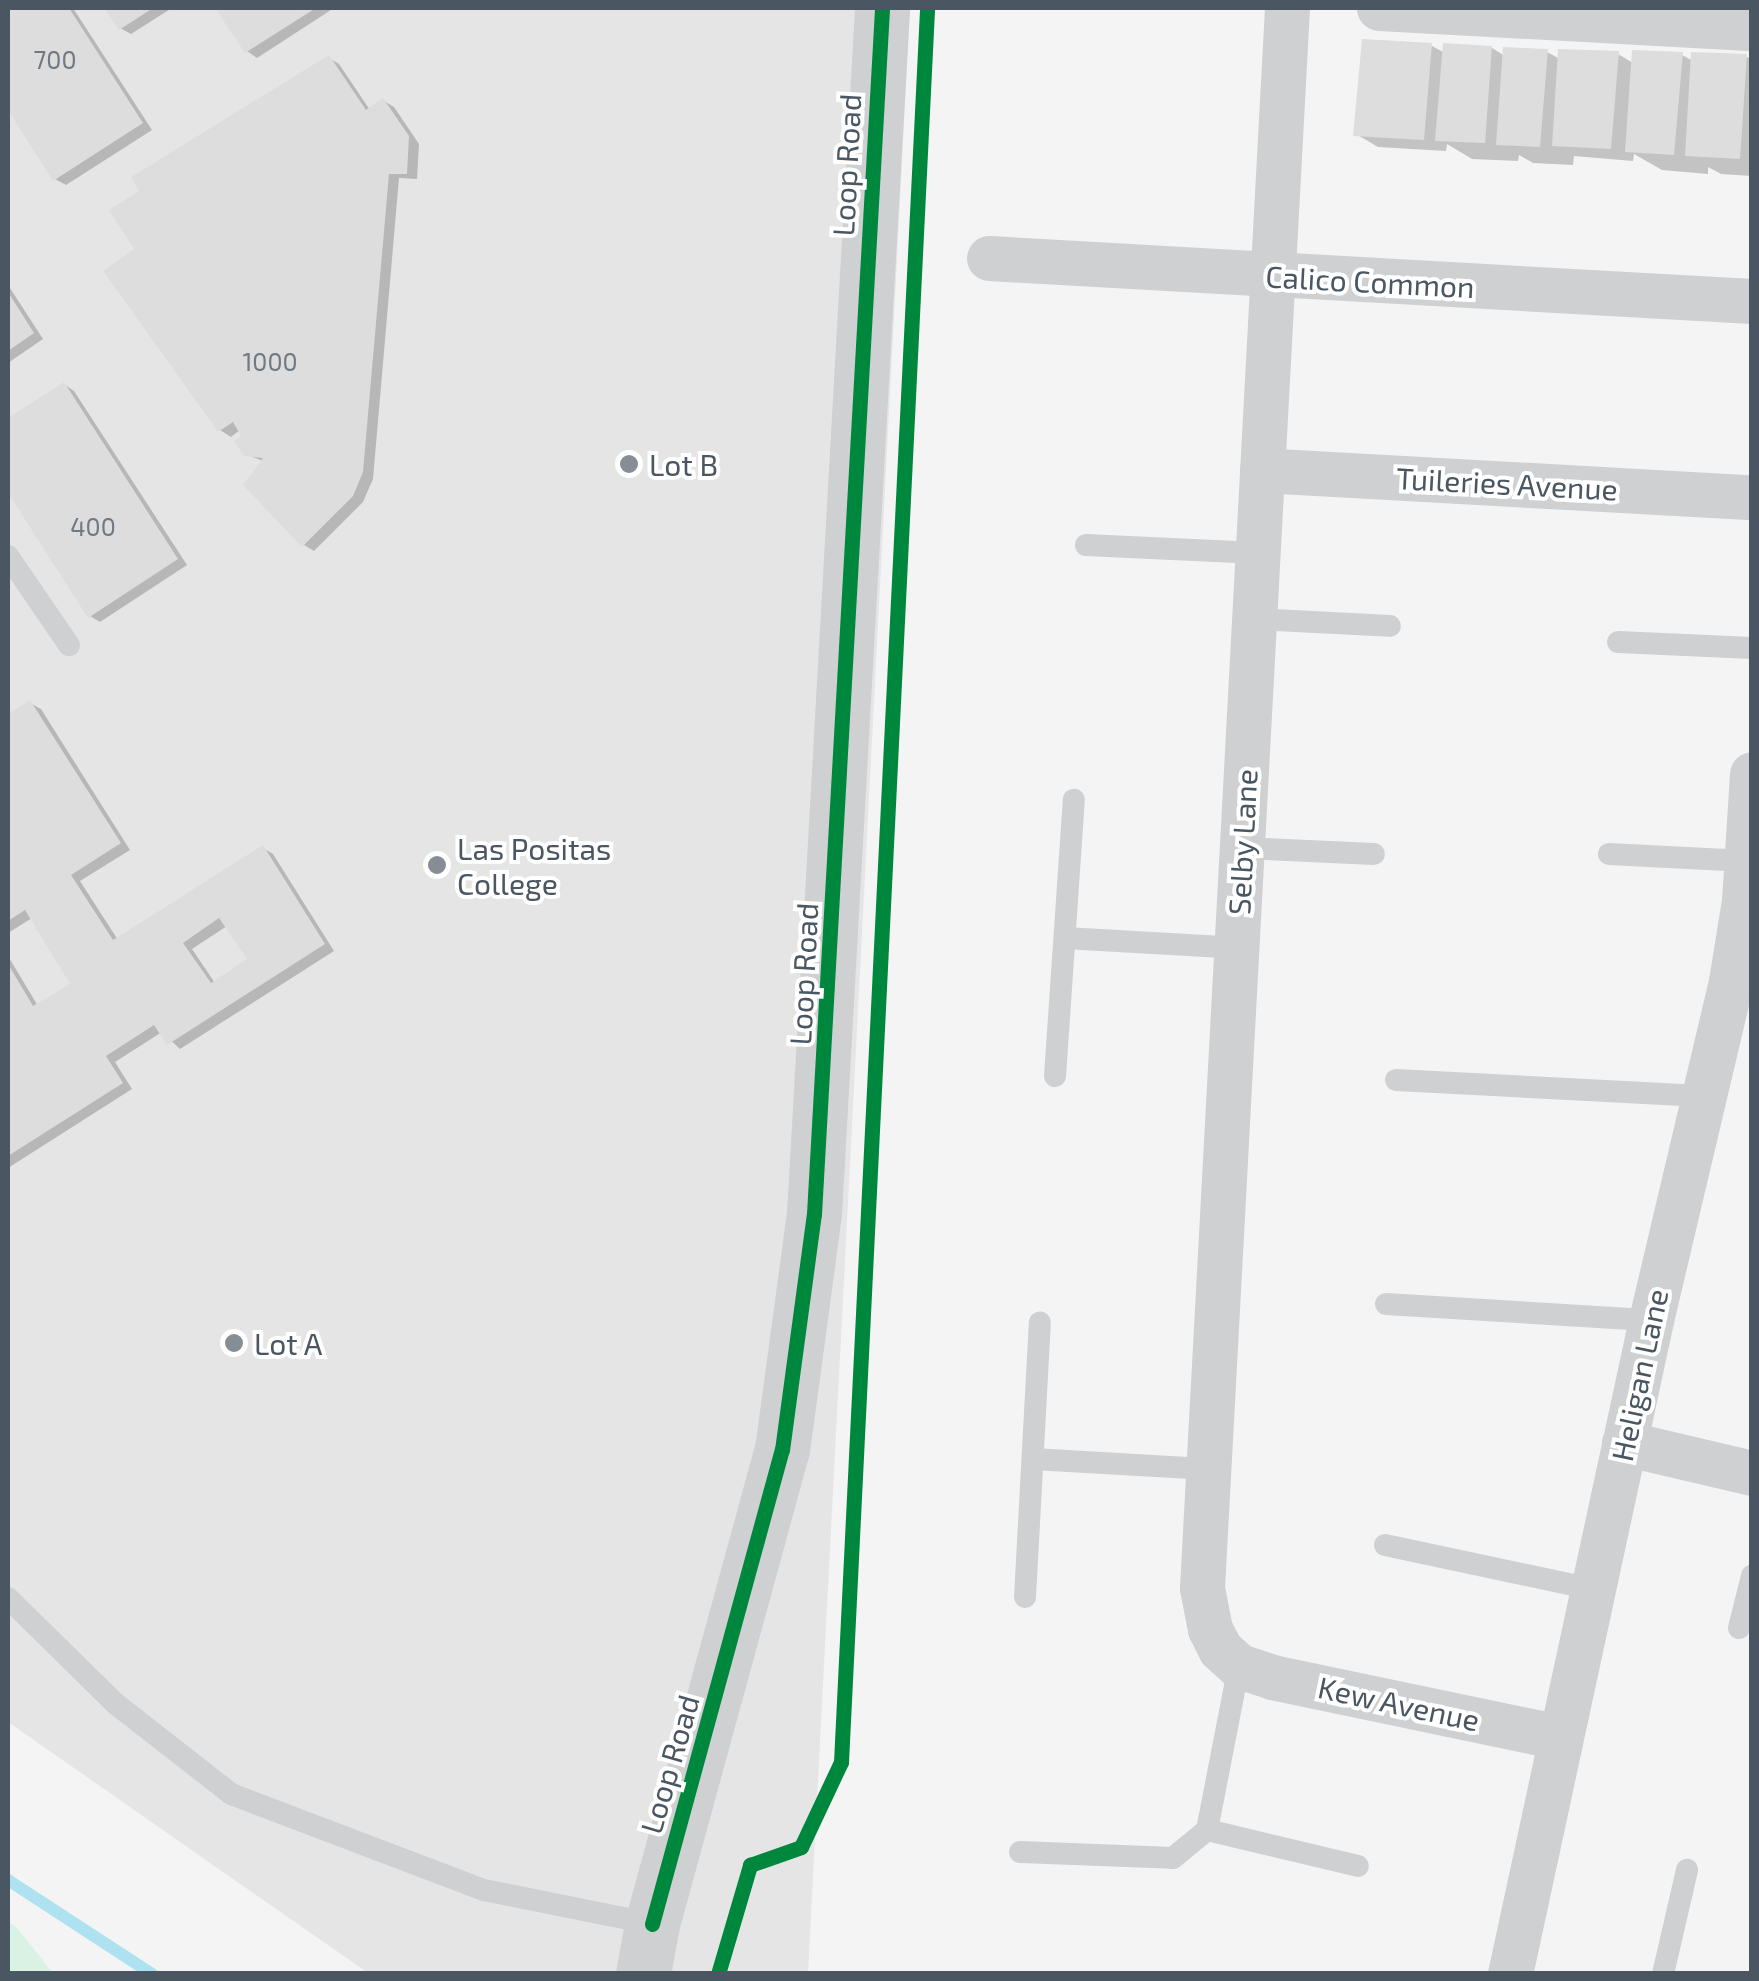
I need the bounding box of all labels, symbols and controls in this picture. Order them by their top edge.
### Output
house number: 700 [34,44,76,74]
street label: Loop Road [824,93,868,237]
street label: Calico Common [1265,258,1475,304]
house number: 1000 [242,346,298,376]
place label: Lot B [649,446,718,482]
marker: Lot B [618,453,640,475]
street label: Tuileries Avenue [1395,459,1619,507]
house number: 400 [70,511,116,541]
street label: Selby Lane [1220,768,1264,916]
place label: Las Positas College [457,830,611,900]
marker: Las Positas College [426,854,448,876]
street label: Loop Road [781,902,825,1046]
street label: Heligan Lane [1603,1286,1675,1464]
place label: Lot A [254,1325,323,1361]
marker: Lot A [223,1332,245,1354]
street label: Kew Avenue [1314,1668,1484,1738]
street label: Loop Road [632,1690,706,1838]

